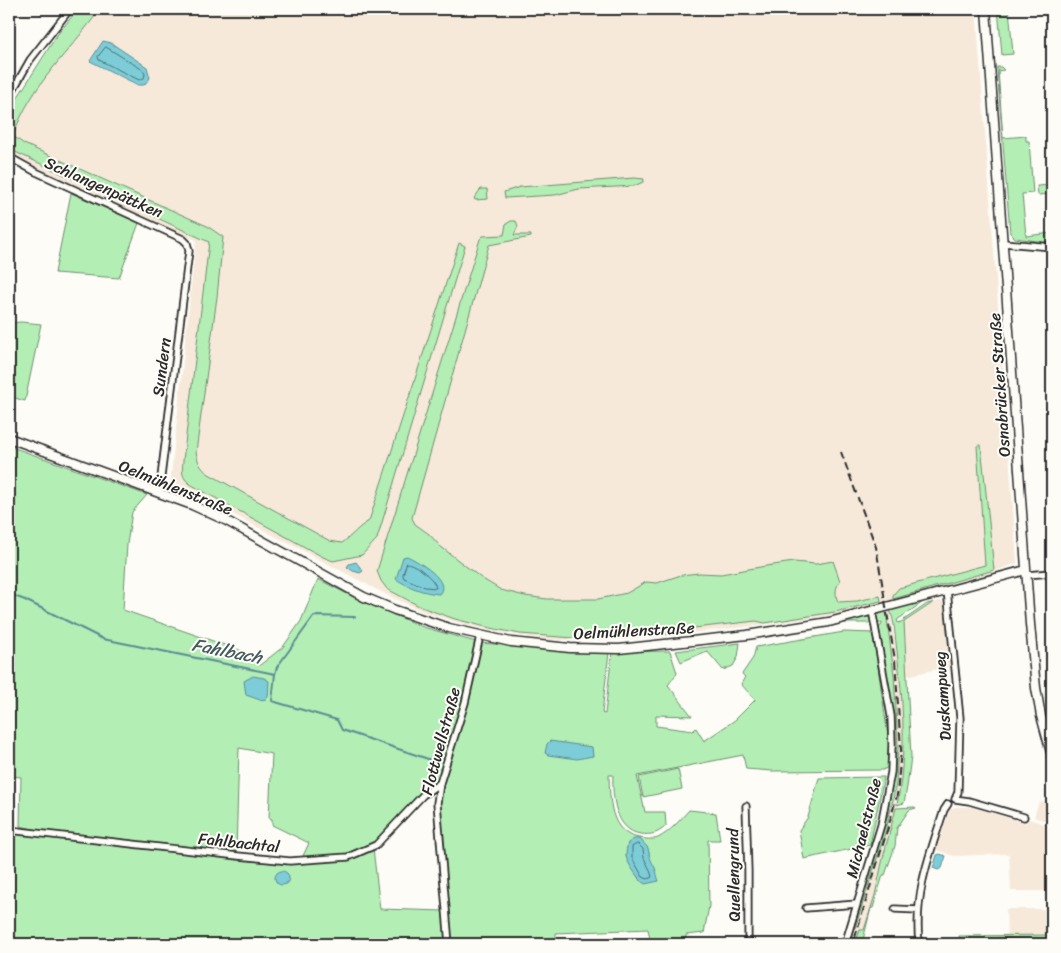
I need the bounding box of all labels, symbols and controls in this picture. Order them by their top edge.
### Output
street label: Schlangenpättken [40,148,168,227]
street label: Osnabrücker Straße [980,312,1019,458]
street label: Sundern [144,336,180,398]
street label: Oelmühlenstraße [114,451,237,524]
street label: Oelmühlenstraße [573,613,695,648]
water label: Fahlbach [189,629,266,674]
street label: Duskampweg [925,650,960,742]
street label: Flottwellstraße [412,684,469,798]
street label: Michaelstraße [837,775,890,881]
street label: Fahlbachtal [197,824,282,861]
street label: Quellengrund [718,827,749,922]

